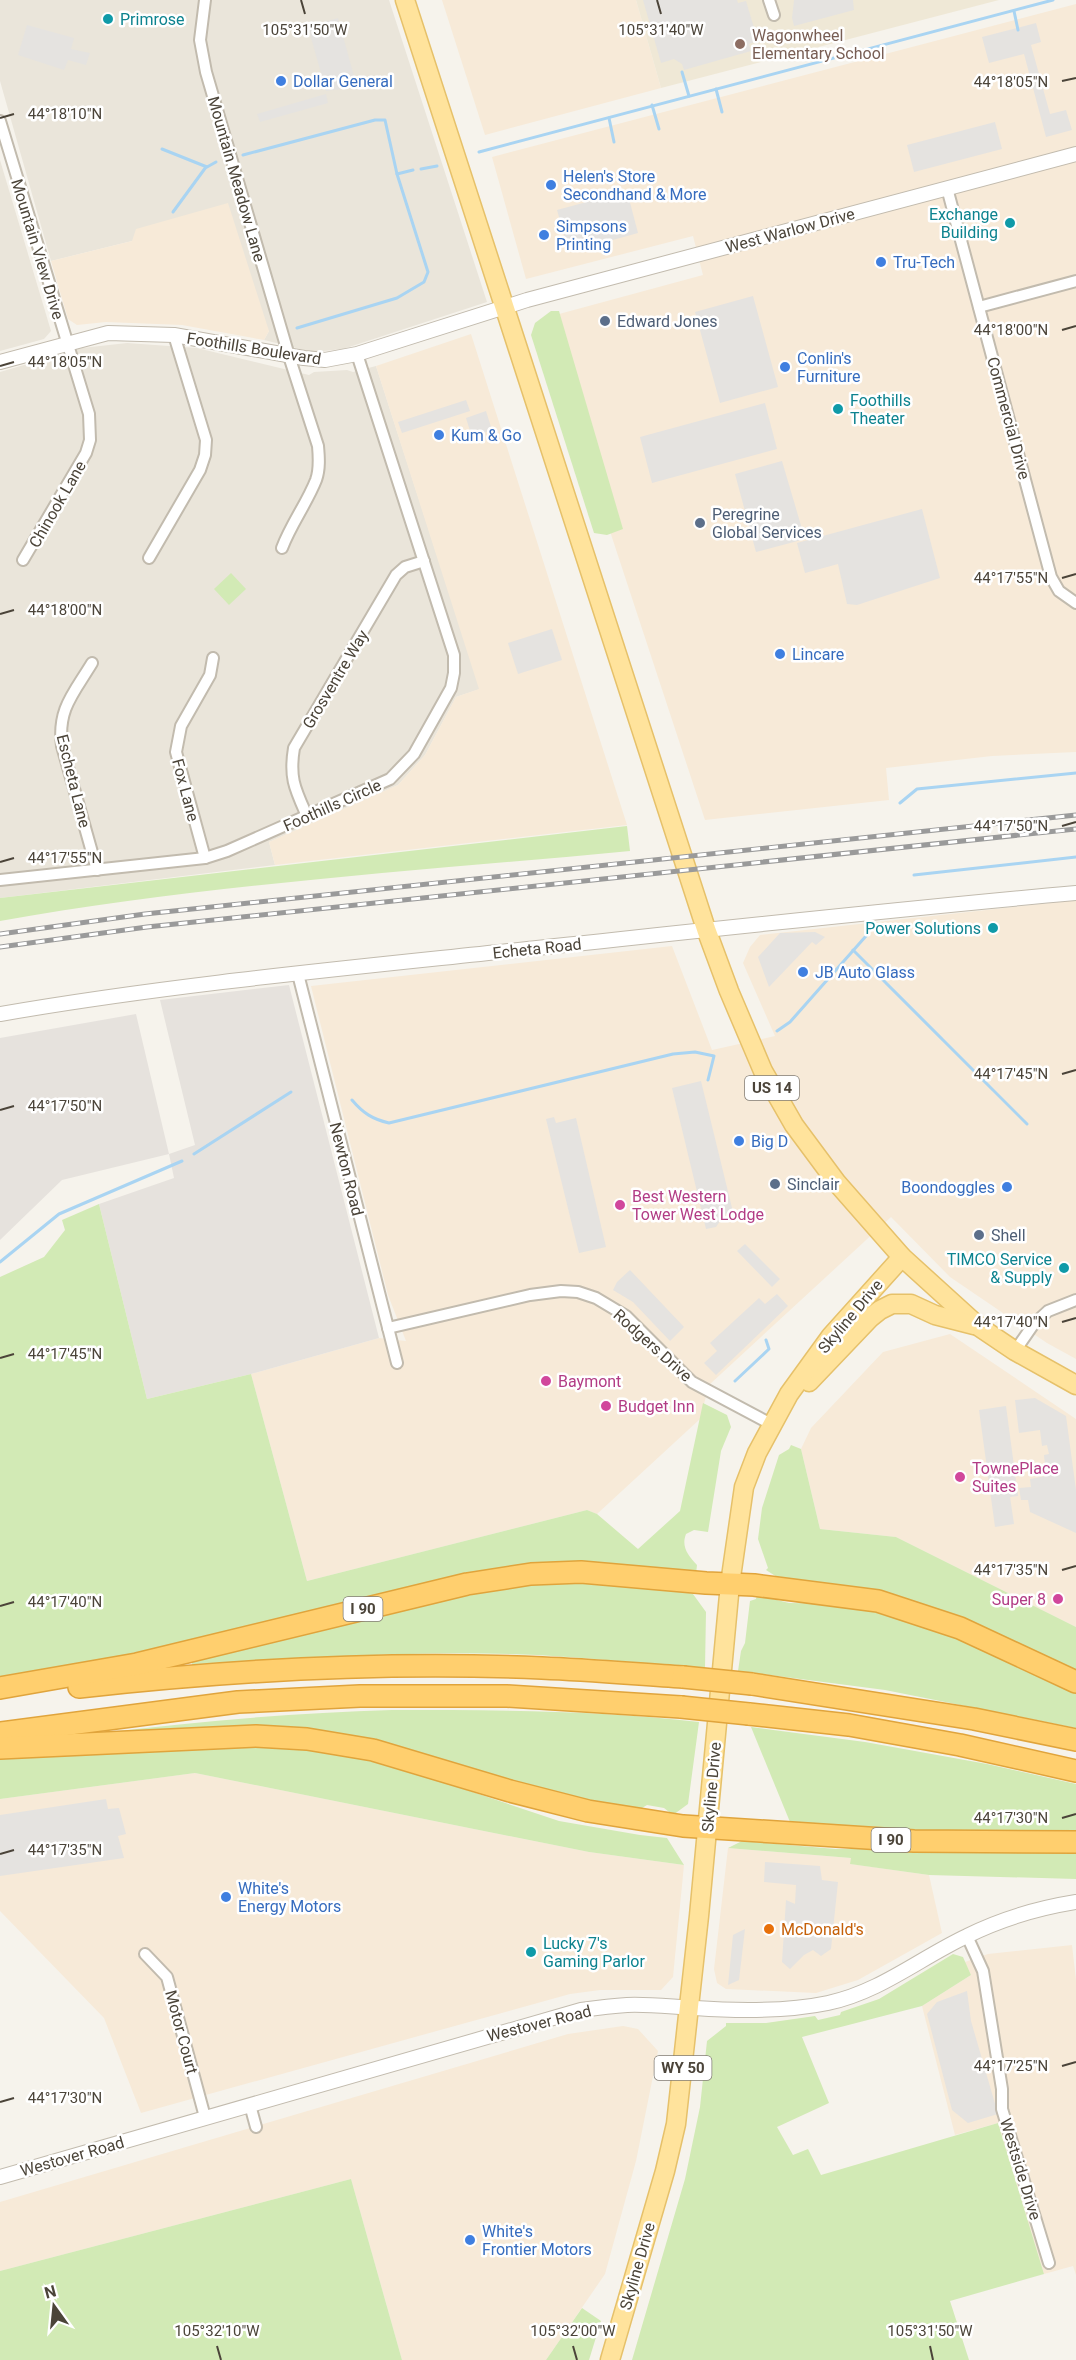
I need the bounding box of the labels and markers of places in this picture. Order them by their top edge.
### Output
place label: Primrose [120,10,185,29]
marker: Primrose [101,12,115,26]
place label: Wagonwheel Elementary School [752,26,885,63]
marker: Wagonwheel Elementary School [733,37,747,51]
place label: Dollar General [293,72,393,91]
marker: Dollar General [274,74,288,88]
place label: Helen's Store Secondhand & More [563,167,706,204]
marker: Helen's Store Secondhand & More [544,178,558,192]
place label: Exchange Building [929,205,998,242]
marker: Exchange Building [1003,216,1017,230]
place label: Simpsons Printing [556,217,627,254]
marker: Simpsons Printing [537,228,551,242]
place label: Tru-Tech [893,253,955,272]
marker: Tru-Tech [874,255,888,269]
place label: Edward Jones [617,312,718,331]
marker: Edward Jones [598,314,612,328]
place label: Conlin's Furniture [797,349,860,386]
marker: Conlin's Furniture [778,360,792,374]
place label: Foothills Theater [850,391,911,428]
marker: Foothills Theater [831,402,845,416]
place label: Kum & Go [451,426,522,445]
marker: Kum & Go [432,428,446,442]
place label: Peregrine Global Services [712,505,822,542]
marker: Peregrine Global Services [693,516,707,530]
place label: Lincare [792,645,844,664]
marker: Lincare [773,647,787,661]
place label: Power Solutions [865,919,981,938]
marker: Power Solutions [986,921,1000,935]
place label: JB Auto Glass [815,963,915,982]
marker: JB Auto Glass [796,965,810,979]
place label: Big D [751,1132,788,1151]
marker: Big D [732,1134,746,1148]
place label: Sinclair [787,1175,840,1194]
marker: Sinclair [768,1177,782,1191]
place label: Boondoggles [901,1178,995,1197]
marker: Boondoggles [1000,1180,1014,1194]
place label: Best Western Tower West Lodge [632,1187,764,1224]
marker: Best Western Tower West Lodge [613,1198,627,1212]
place label: Shell [991,1226,1026,1245]
marker: Shell [972,1228,986,1242]
place label: TIMCO Service & Supply [947,1250,1052,1287]
marker: TIMCO Service & Supply [1057,1261,1071,1275]
place label: Baymont [558,1372,621,1391]
marker: Baymont [539,1374,553,1388]
place label: Budget Inn [618,1397,695,1416]
marker: Budget Inn [599,1399,613,1413]
place label: TownePlace Suites [972,1459,1059,1496]
marker: TownePlace Suites [953,1470,967,1484]
place label: Super 8 [992,1590,1046,1609]
marker: Super 8 [1051,1592,1065,1606]
place label: White's Energy Motors [238,1879,341,1916]
marker: White's Energy Motors [219,1890,233,1904]
place label: McDonald's [781,1920,864,1939]
marker: McDonald's [762,1922,776,1936]
place label: Lucky 7's Gaming Parlor [543,1934,645,1971]
marker: Lucky 7's Gaming Parlor [524,1945,538,1959]
place label: White's Frontier Motors [482,2222,592,2259]
marker: White's Frontier Motors [463,2233,477,2247]

